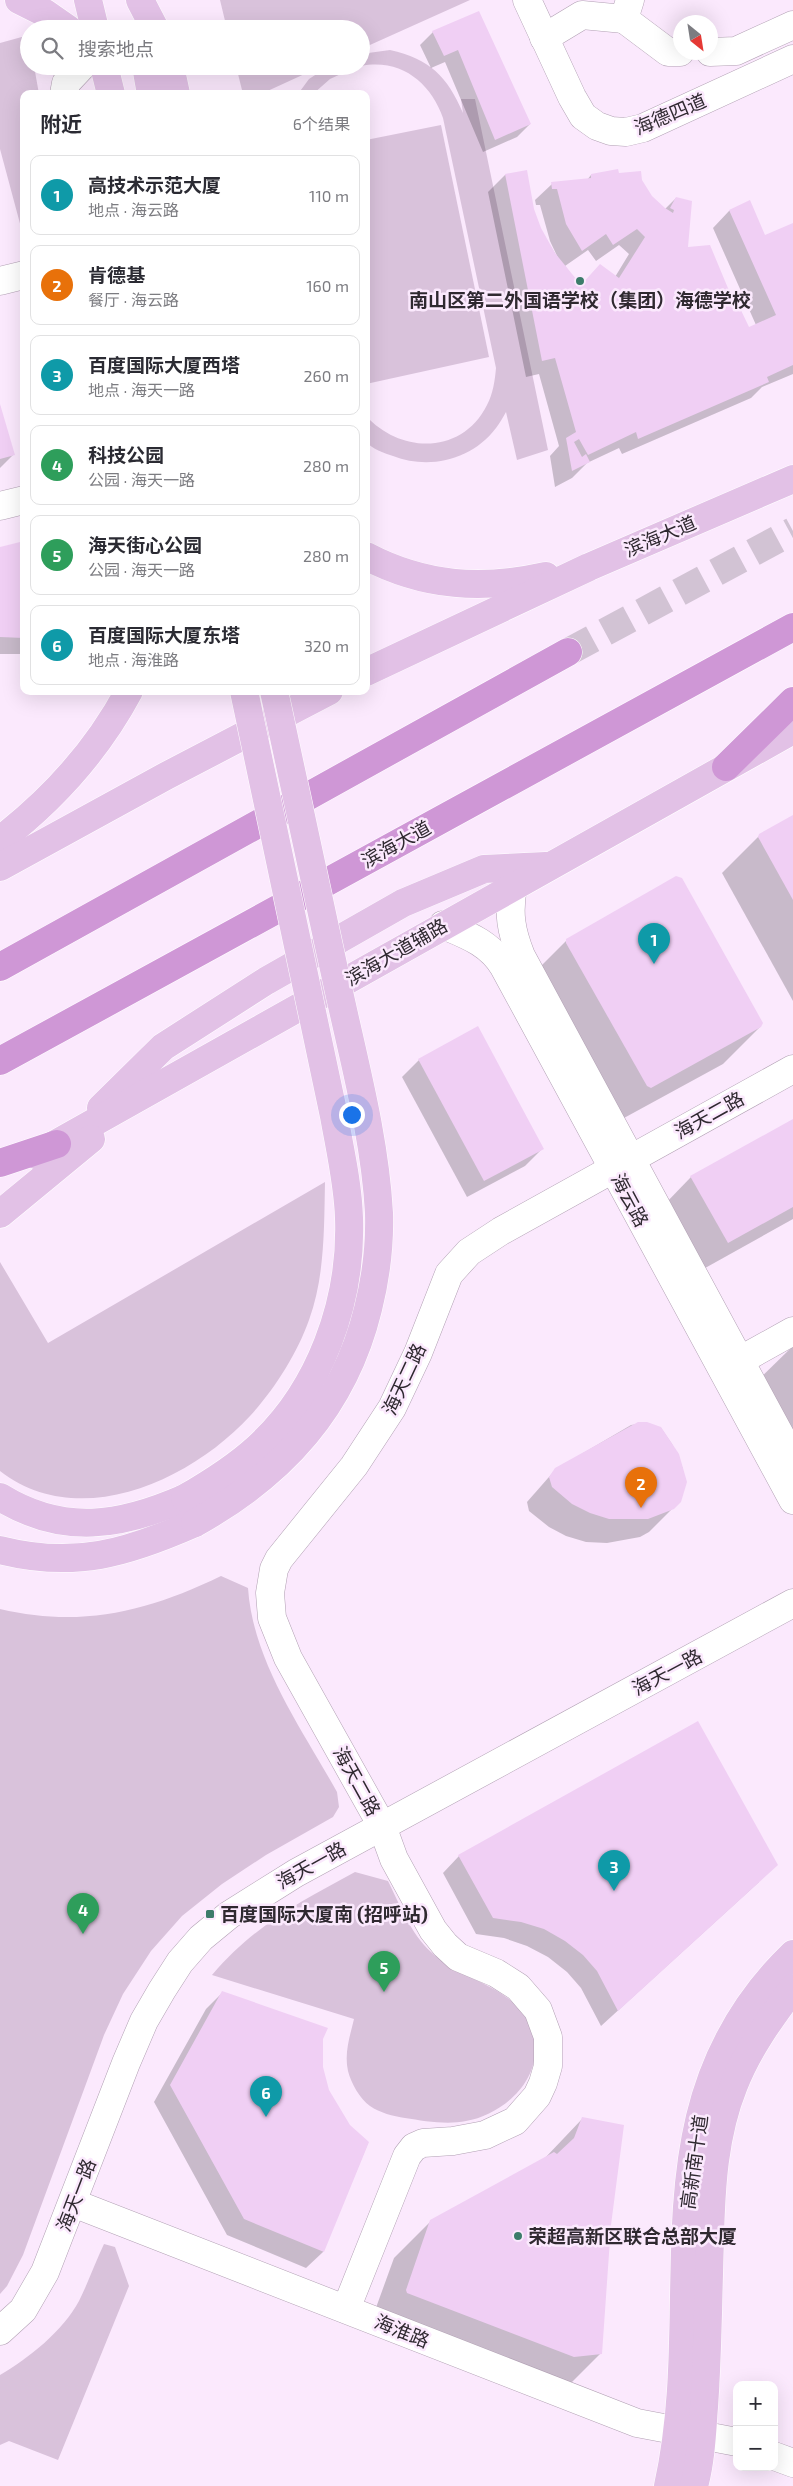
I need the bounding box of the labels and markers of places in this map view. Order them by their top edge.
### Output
marker: 南山区第二外国语学校（集团）海德学校 [574,275,586,287]
place label: 南山区第二外国语学校（集团）海德学校 [409,288,751,311]
pin: 1 [638,923,670,964]
pin: 2 [625,1467,657,1508]
pin: 3 [598,1850,630,1891]
pin: 4 [67,1893,99,1934]
place label: 百度国际大厦南 (招呼站) [220,1902,428,1925]
marker: 百度国际大厦南 (招呼站) [204,1908,216,1920]
pin: 5 [368,1951,400,1992]
pin: 6 [250,2076,282,2117]
place label: 荣超高新区联合总部大厦 [528,2224,737,2247]
marker: 荣超高新区联合总部大厦 [512,2230,524,2242]

